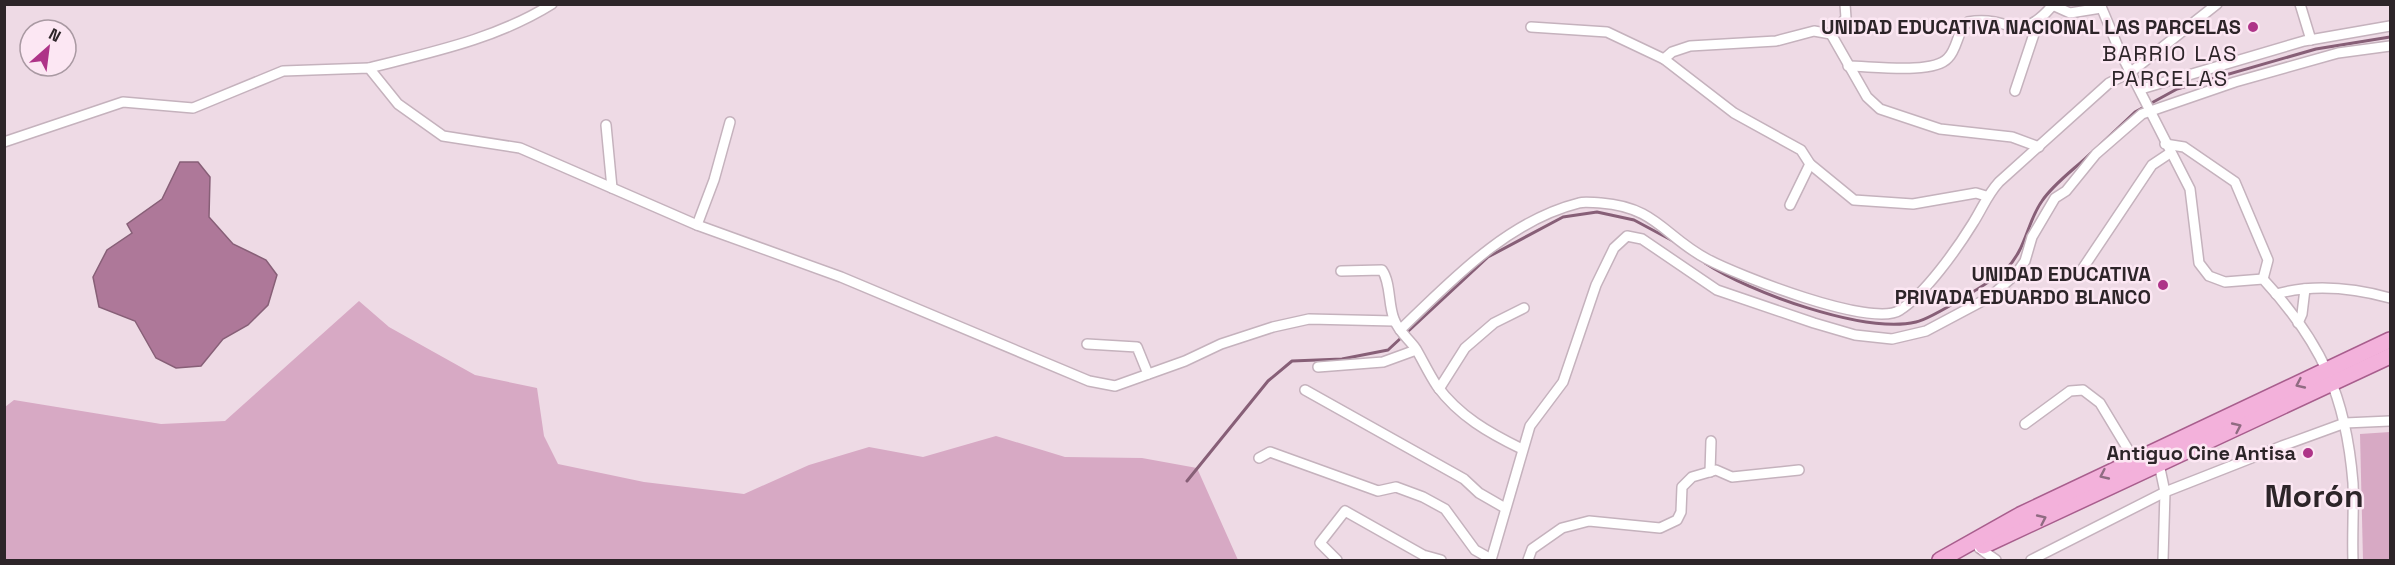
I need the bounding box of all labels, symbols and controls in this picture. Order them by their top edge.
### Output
place label: UNIDAD EDUCATIVA NACIONAL LAS PARCELAS [1821,14,2241,40]
north arrow [18,18,78,78]
marker: UNIDAD EDUCATIVA NACIONAL LAS PARCELAS [2246,20,2260,34]
text: N [45,23,64,47]
district label: BARRIO LAS PARCELAS [2102,39,2238,92]
place label: UNIDAD EDUCATIVA PRIVADA EDUARDO BLANCO [1895,261,2151,310]
marker: UNIDAD EDUCATIVA PRIVADA EDUARDO BLANCO [2156,278,2170,292]
one-way arrow [2296,377,2307,389]
one-way arrow [2231,423,2242,435]
place label: Antiguo Cine Antisa [2106,440,2296,466]
marker: Antiguo Cine Antisa [2301,446,2315,460]
one-way arrow [2100,468,2111,480]
district label: Morón [2264,476,2364,516]
one-way arrow [2035,514,2046,526]

